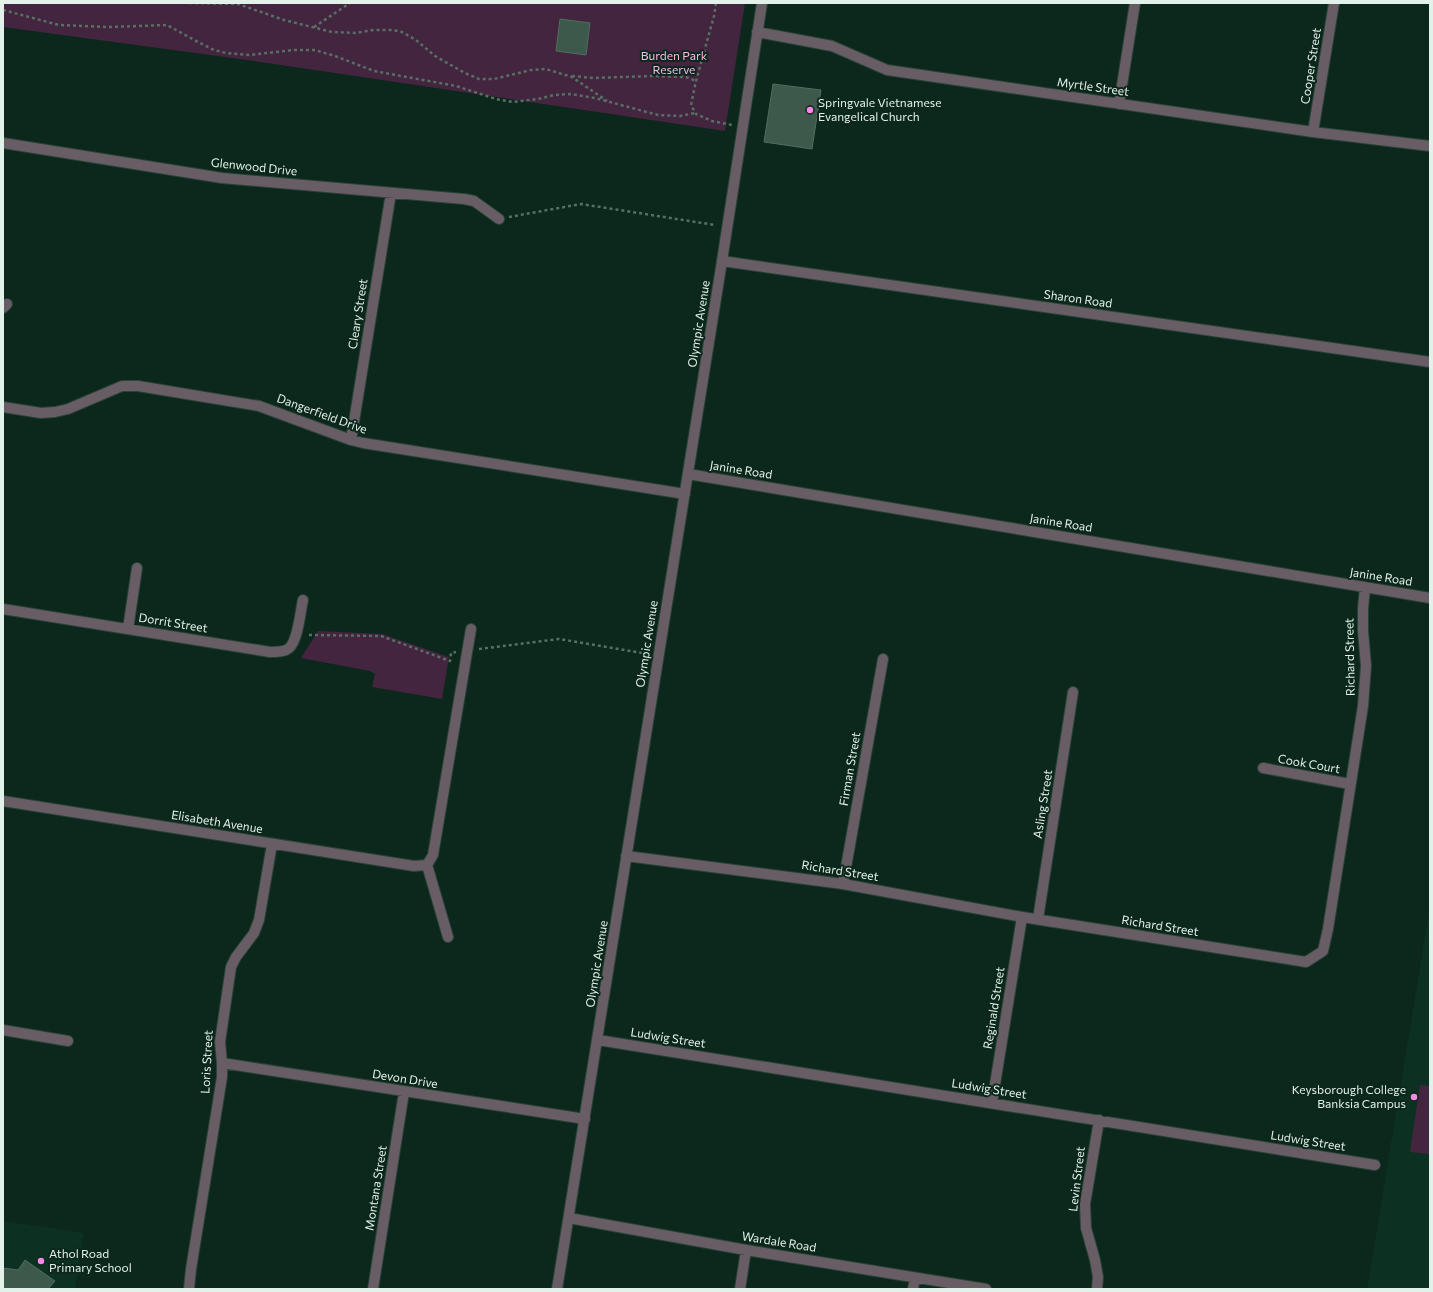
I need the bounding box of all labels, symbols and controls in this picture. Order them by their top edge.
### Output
street label: Cooper Street [1297,27,1323,105]
park label: Burden Park Reserve [641,48,708,76]
street label: Myrtle Street [1056,74,1130,98]
place label: Springvale Vietnamese Evangelical Church [818,95,942,123]
marker: Springvale Vietnamese Evangelical Church [805,105,815,115]
street label: Glenwood Drive [210,155,298,178]
street label: Cleary Street [345,278,369,350]
street label: Olympic Avenue [684,279,712,368]
street label: Sharon Road [1043,286,1113,310]
street label: Dangerfield Drive [275,390,369,436]
street label: Janine Road [709,457,774,482]
street label: Janine Road [1029,510,1094,535]
street label: Janine Road [1349,564,1414,589]
street label: Olympic Avenue [632,599,660,688]
street label: Dorrit Street [138,610,209,634]
street label: Richard Street [1341,618,1357,696]
street label: Firman Street [836,731,862,807]
street label: Cook Court [1277,751,1342,775]
street label: Asling Street [1030,768,1054,839]
street label: Elisabeth Avenue [170,807,264,835]
street label: Richard Street [801,857,880,883]
street label: Richard Street [1121,912,1200,938]
street label: Olympic Avenue [582,919,610,1008]
street label: Reginald Street [980,966,1006,1050]
street label: Ludwig Street [630,1024,707,1050]
street label: Loris Street [197,1030,215,1094]
street label: Devon Drive [371,1066,439,1090]
street label: Ludwig Street [951,1075,1028,1101]
place label: Keysborough College Banksia Campus [1292,1082,1406,1110]
marker: Keysborough College Banksia Campus [1409,1092,1419,1102]
street label: Ludwig Street [1270,1127,1347,1153]
street label: Montana Street [361,1144,389,1231]
street label: Levin Street [1065,1146,1087,1212]
street label: Wardale Road [741,1228,818,1254]
place label: Athol Road Primary School [49,1246,132,1274]
marker: Athol Road Primary School [36,1256,46,1266]

